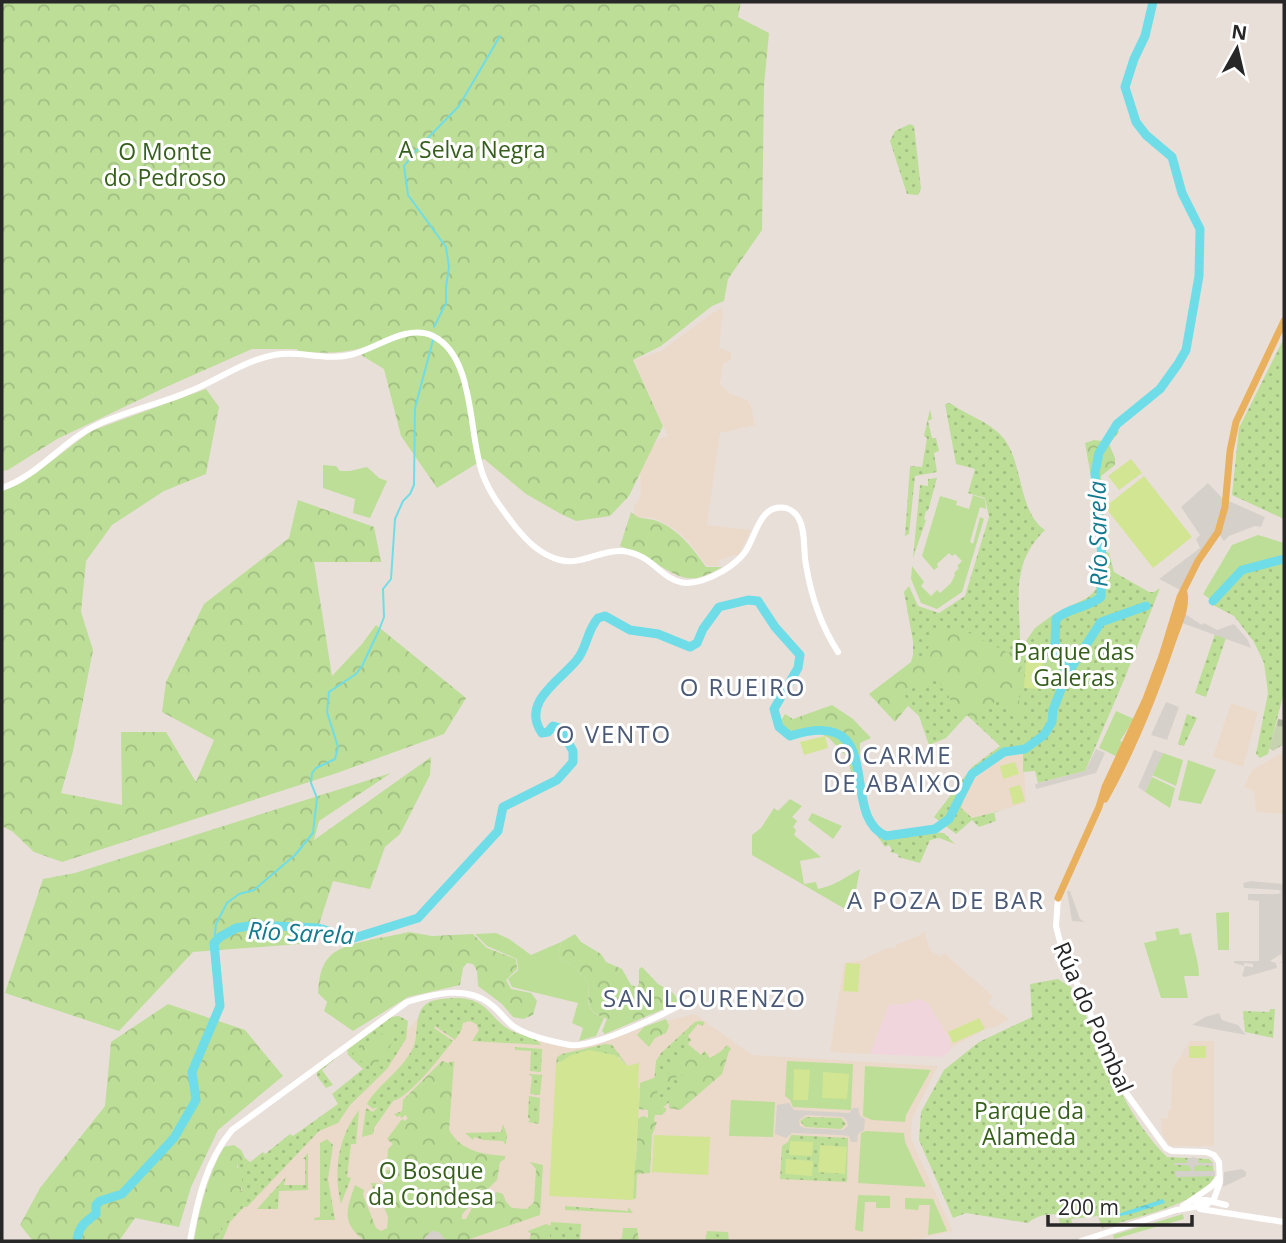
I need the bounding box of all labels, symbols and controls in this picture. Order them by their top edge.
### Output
north arrow [1202,14,1272,84]
text: N [1230,18,1249,46]
park label: A Selva Negra [399,133,546,165]
park label: O Monte do Pedroso [104,135,226,193]
water label: Río Sarela [1080,480,1114,587]
park label: Parque das Galeras [1014,635,1134,693]
district label: O RUEIRO [680,670,806,703]
district label: O VENTO [556,717,672,750]
district label: O CARME DE ABAIXO [823,738,963,799]
district label: A POZA DE BAR [847,883,1045,916]
water label: Río Sarela [247,913,355,951]
street label: Rúa do Pombal [1046,936,1142,1098]
district label: SAN LOURENZO [603,981,807,1014]
park label: Parque da Alameda [974,1094,1084,1152]
park label: O Bosque da Condesa [368,1154,494,1212]
scale bar [1048,1184,1192,1228]
text: 200 m [1058,1193,1119,1221]

